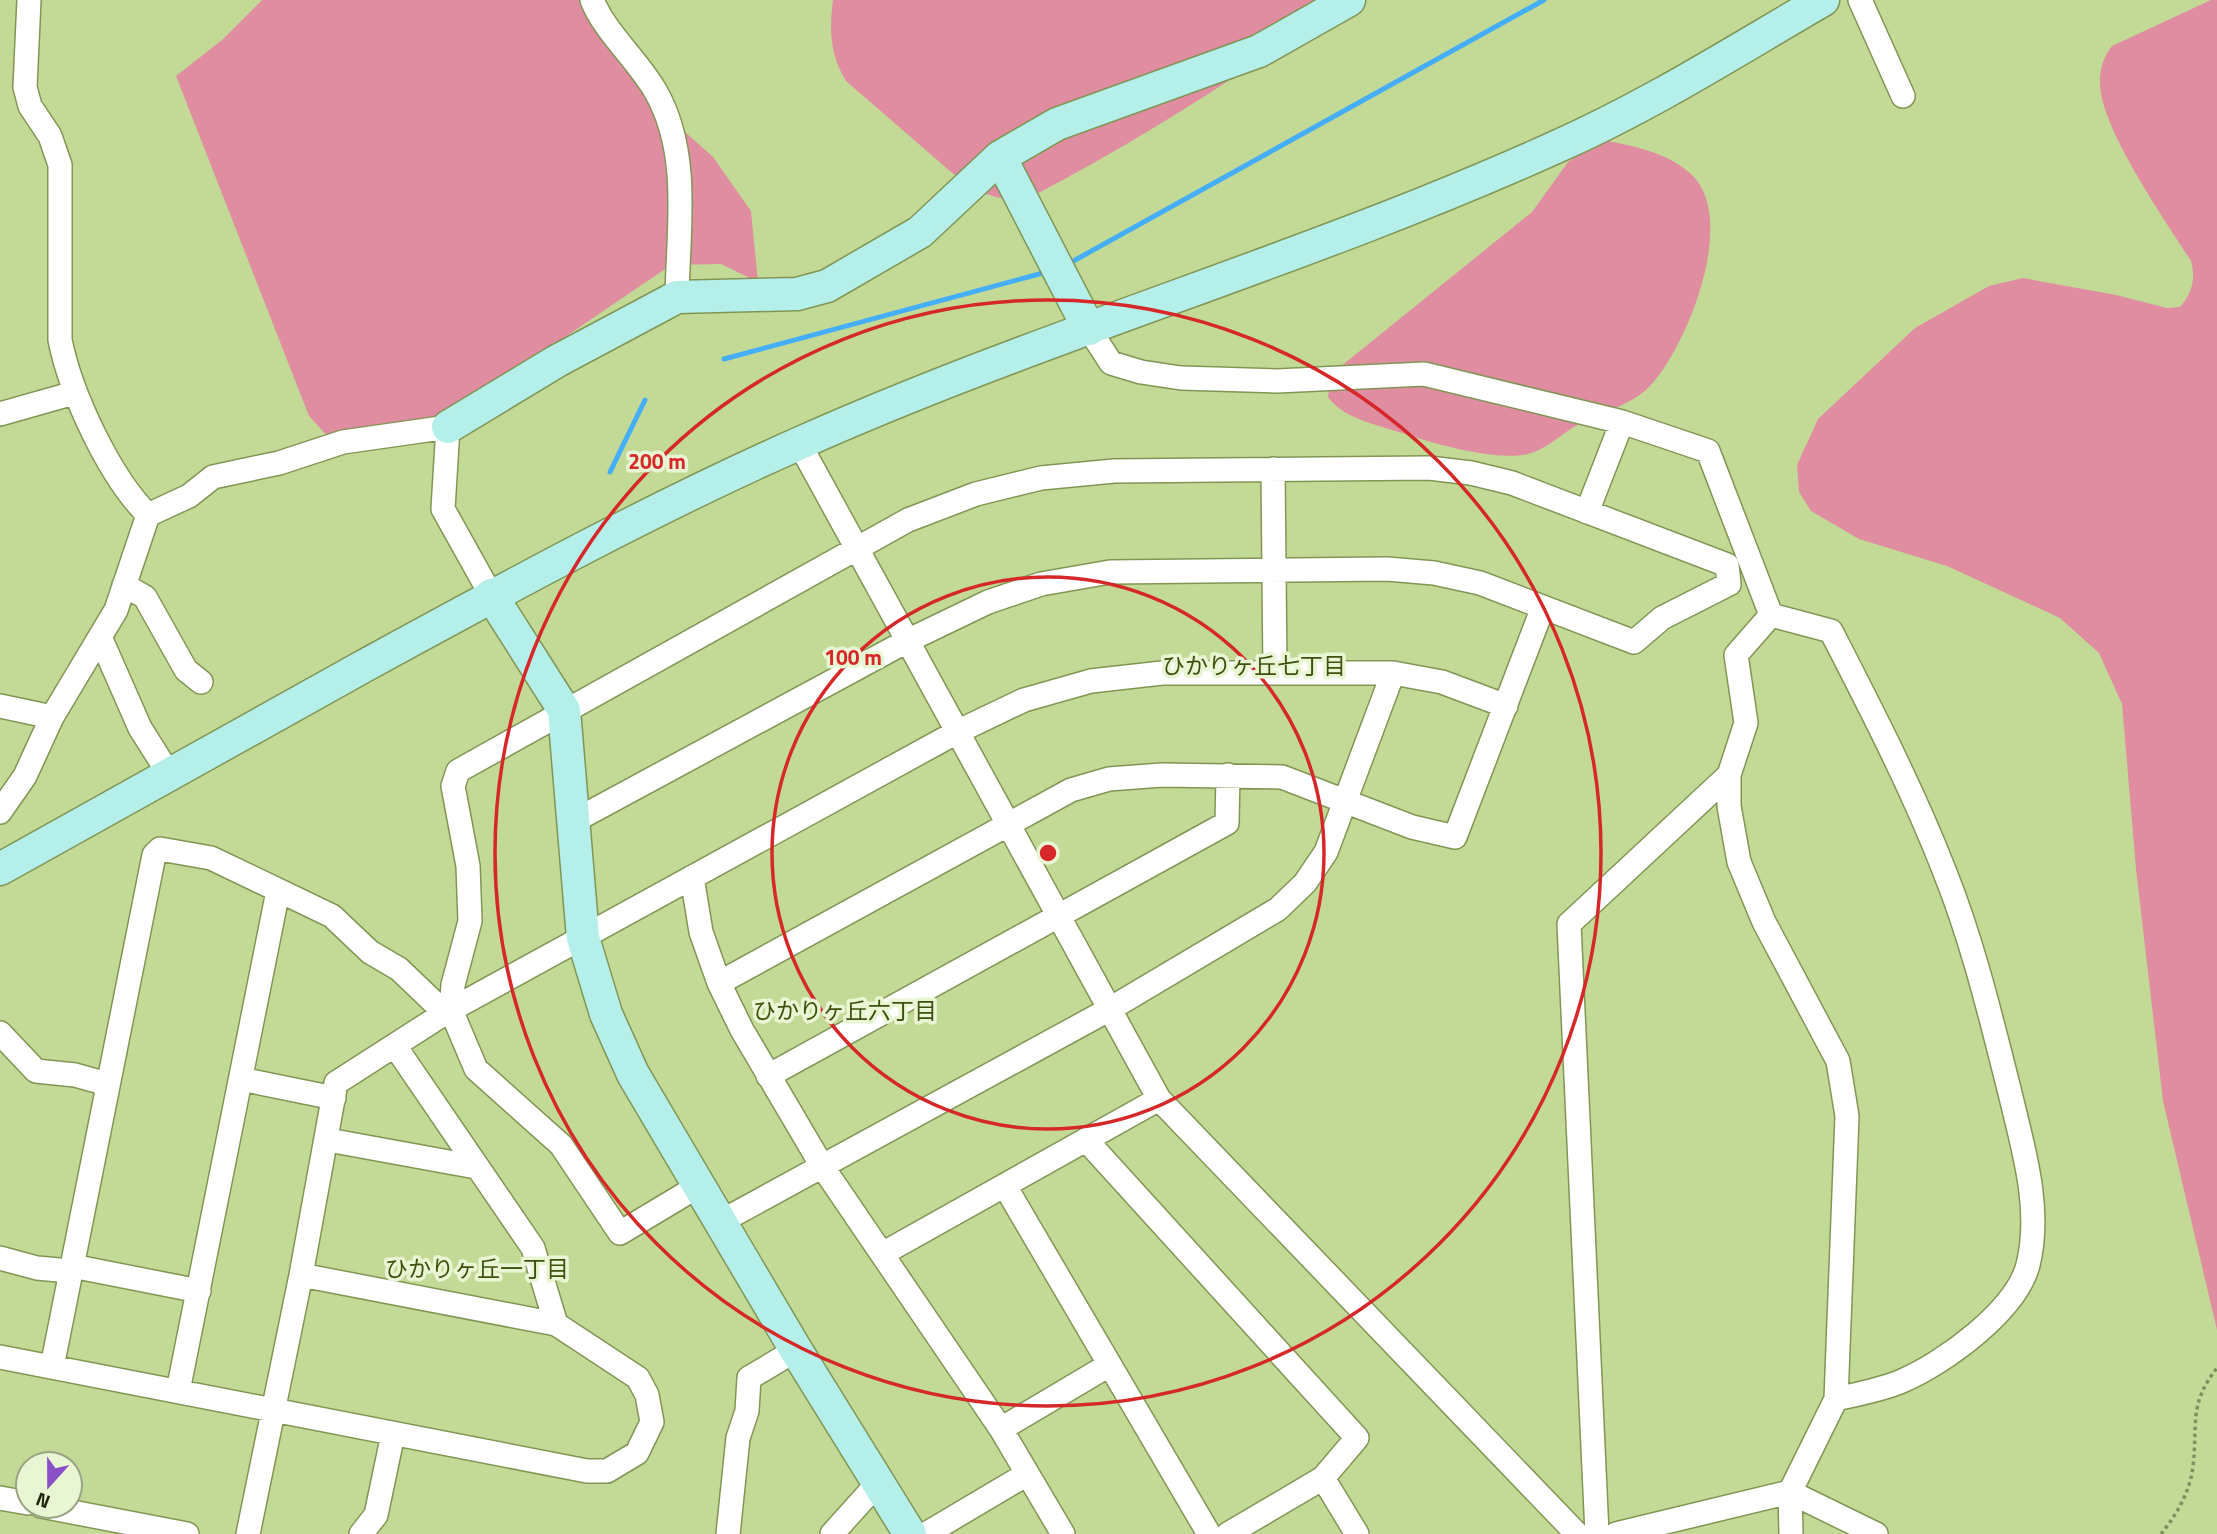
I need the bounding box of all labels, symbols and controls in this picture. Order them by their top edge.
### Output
text: 200 m [628,445,686,477]
text: 100 m [824,641,882,673]
district label: ひかりヶ丘七丁目 [1162,648,1346,683]
centre of rings [1036,841,1060,865]
district label: ひかりヶ丘六丁目 [753,993,937,1028]
district label: ひかりヶ丘一丁目 [385,1251,569,1286]
north arrow [14,1450,84,1520]
text: N [31,1485,54,1517]

